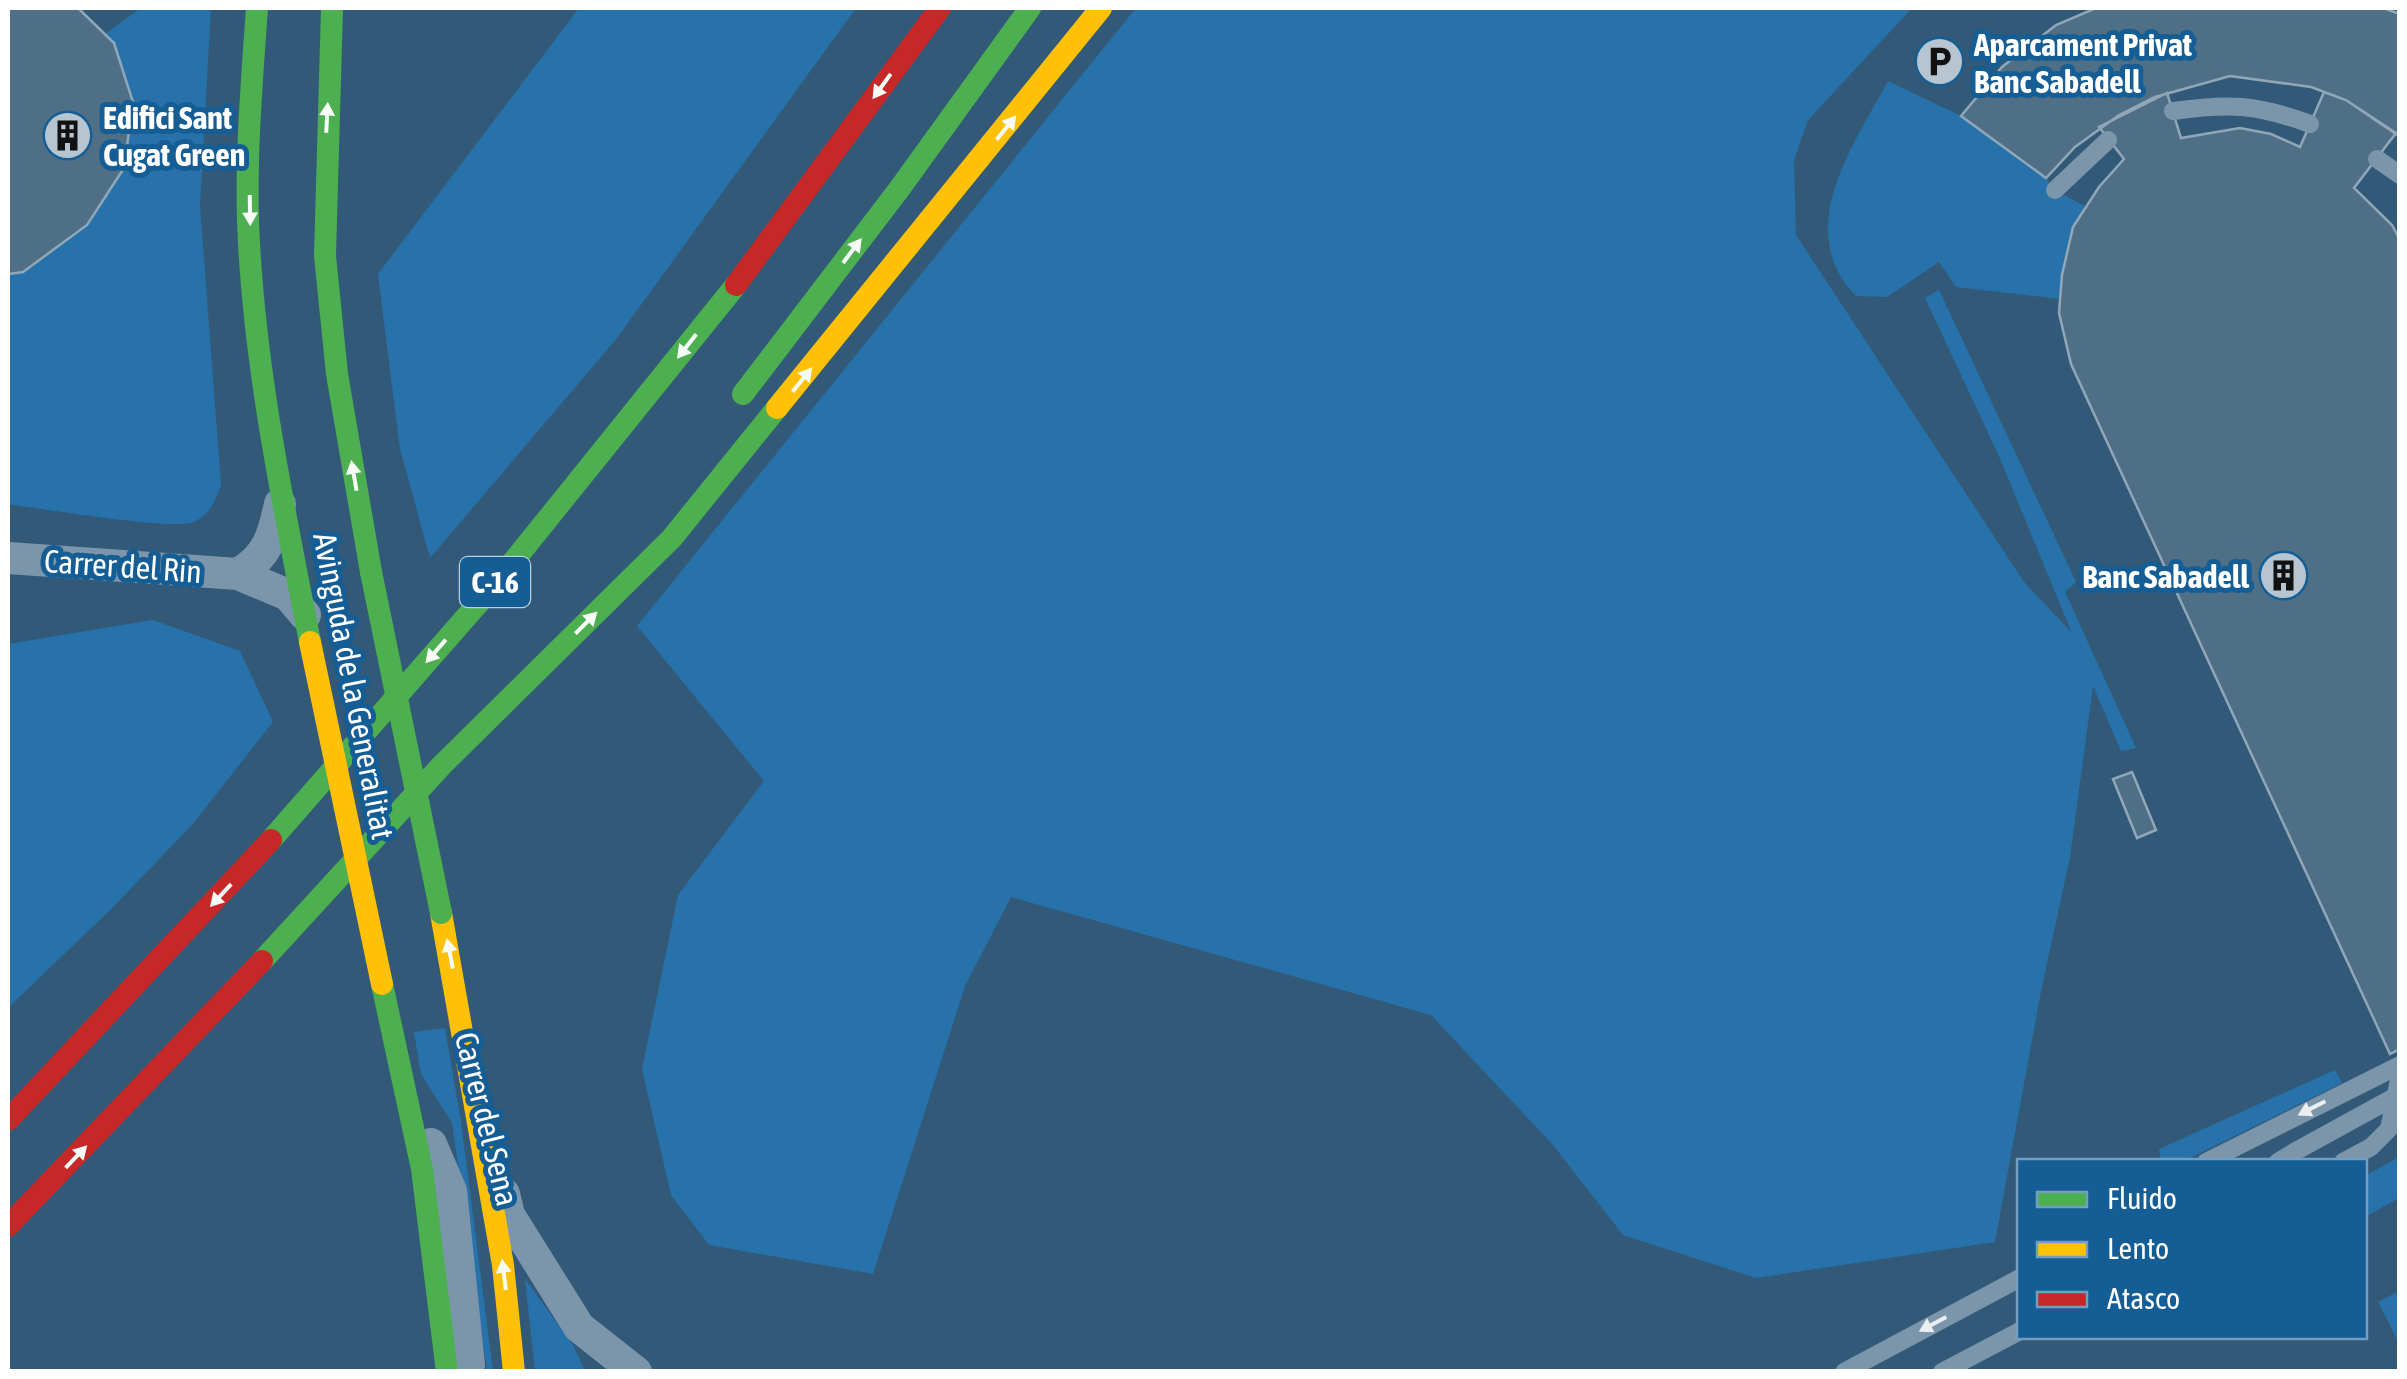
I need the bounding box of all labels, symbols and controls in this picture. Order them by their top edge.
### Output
place label: Aparcament Privat Banc Sabadell [1973,26,2193,100]
parking icon: Aparcament Privat Banc Sabadell [1913,36,1965,88]
one-way arrow [873,73,893,99]
place label: Edifici Sant Cugat Green [103,99,245,173]
one-way arrow [319,101,335,133]
building icon: Edifici Sant Cugat Green [42,109,94,161]
one-way arrow [995,115,1016,140]
one-way arrow [242,194,258,226]
one-way arrow [842,238,862,264]
one-way arrow [677,333,698,359]
one-way arrow [791,368,812,393]
one-way arrow [346,460,361,491]
street label: Avinguda de la Generalitat [306,530,402,842]
street label: Carrer del Rin [43,542,203,590]
building icon: Banc Sabadell [2258,550,2310,602]
road number: C-16 [460,557,530,607]
place label: Banc Sabadell [2082,558,2250,595]
one-way arrow [573,611,597,635]
one-way arrow [425,638,447,663]
one-way arrow [210,882,233,906]
one-way arrow [441,938,457,969]
street label: Carrer del Sena [448,1028,526,1210]
one-way arrow [2297,1099,2326,1116]
one-way arrow [64,1146,88,1170]
legend [2017,1159,2367,1339]
text: Fluido [2107,1181,2177,1215]
text: Lento [2107,1231,2169,1265]
one-way arrow [496,1258,512,1290]
text: Atasco [2107,1281,2180,1315]
one-way arrow [1919,1315,1948,1332]

